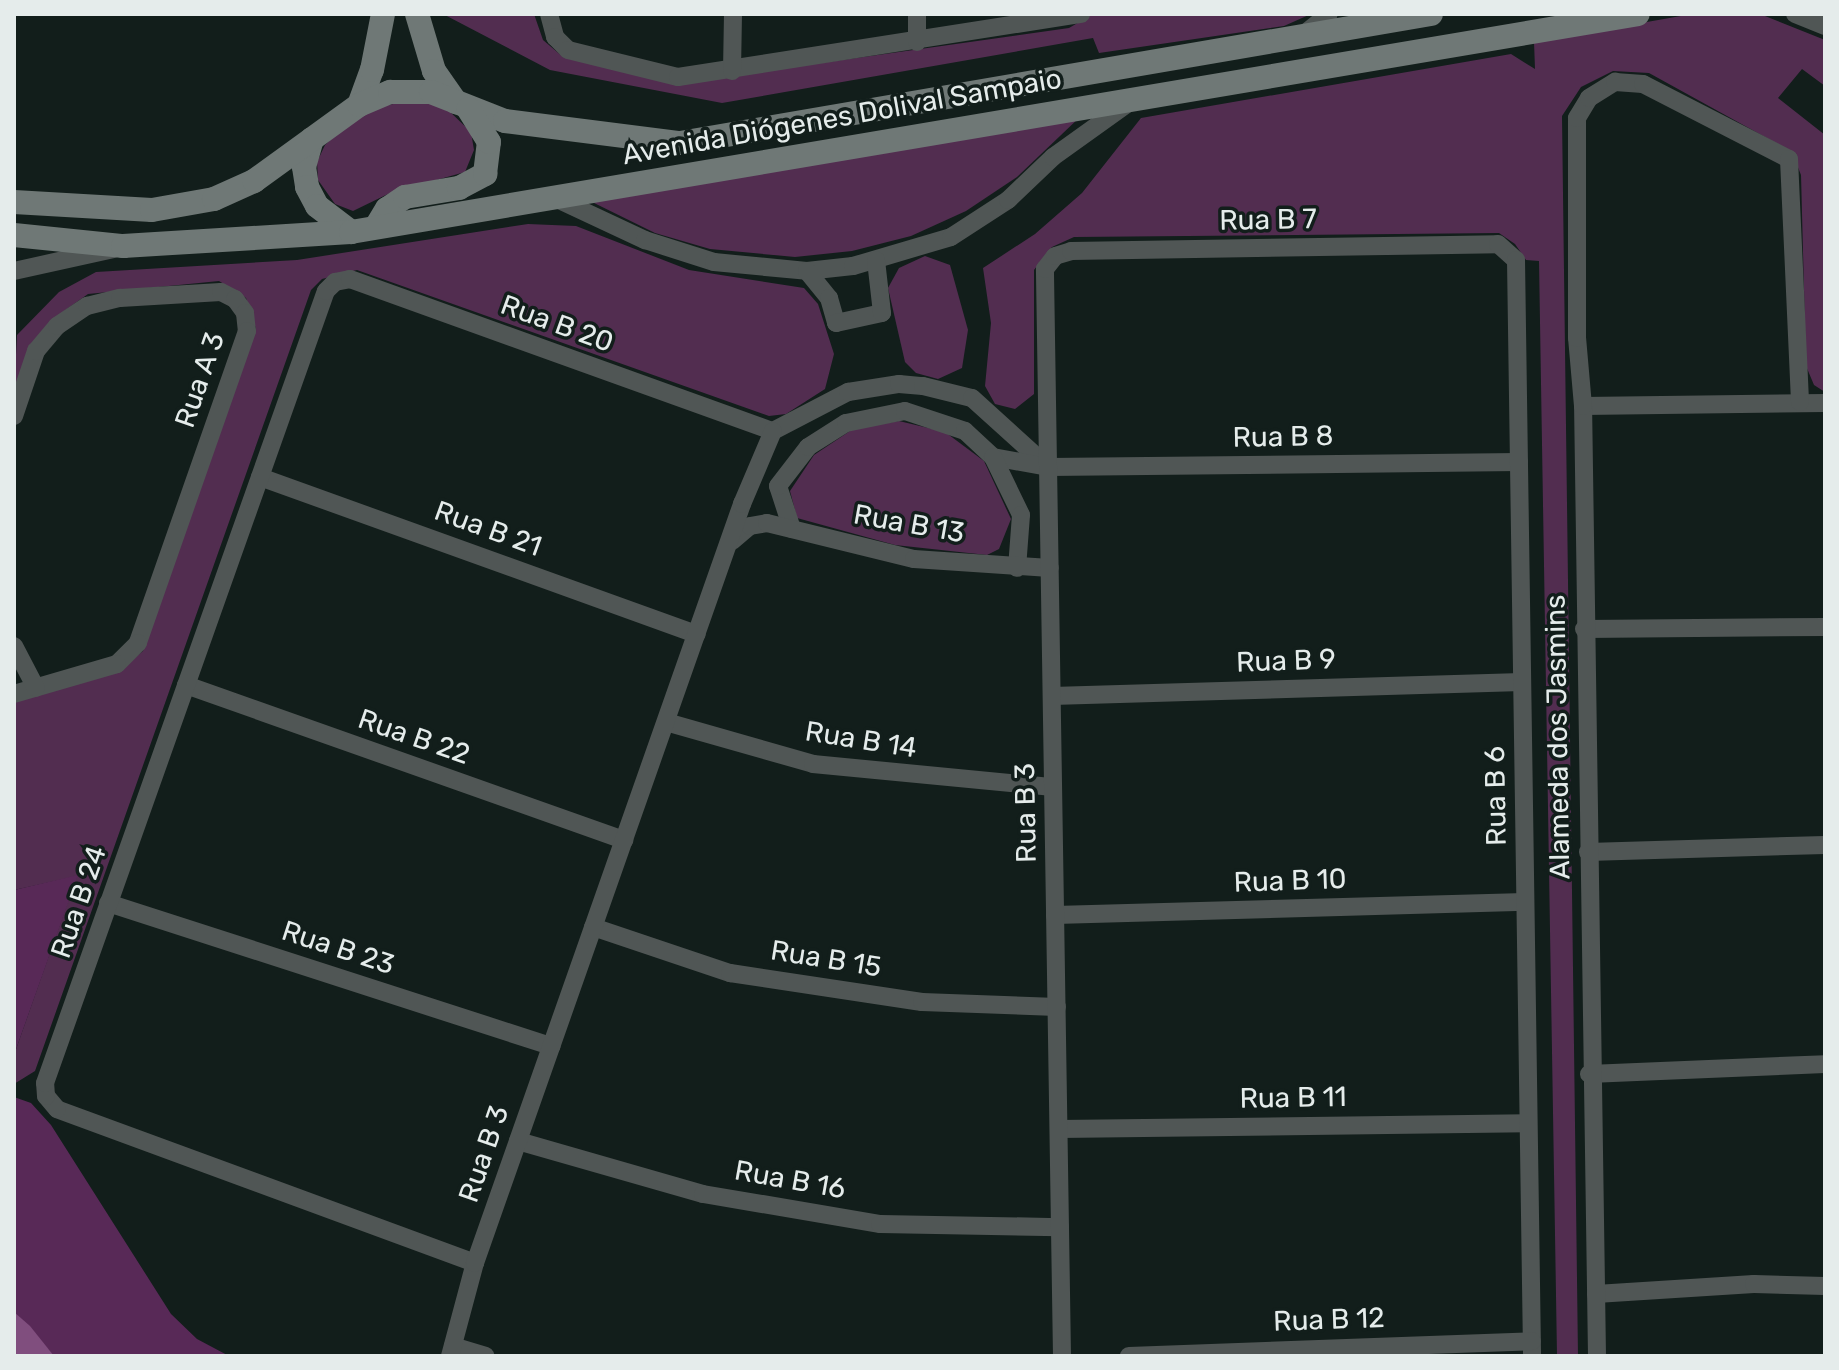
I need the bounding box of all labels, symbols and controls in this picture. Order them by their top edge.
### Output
street label: Avenida Diógenes Dolival Sampaio [620,62,1064,172]
street label: Rua B 7 [1219,202,1317,238]
street label: Rua B 20 [496,288,618,360]
street label: Rua A 3 [168,327,232,433]
street label: Rua B 8 [1232,419,1334,455]
street label: Rua B 21 [430,494,546,564]
street label: Rua B 13 [851,498,967,550]
street label: Alameda dos Jasmins [1539,594,1577,880]
street label: Rua B 9 [1236,642,1336,680]
street label: Rua B 22 [354,702,474,772]
street label: Rua B 14 [803,715,919,765]
street label: Rua B 6 [1478,746,1514,846]
street label: Rua B 3 [1008,763,1044,863]
street label: Rua B 24 [44,841,114,963]
street label: Rua B 10 [1233,862,1347,900]
street label: Rua B 23 [277,914,399,982]
street label: Rua B 15 [768,934,884,984]
street label: Rua B 11 [1239,1080,1347,1116]
street label: Rua B 3 [452,1101,516,1207]
street label: Rua B 16 [732,1154,848,1206]
street label: Rua B 12 [1273,1301,1385,1339]

